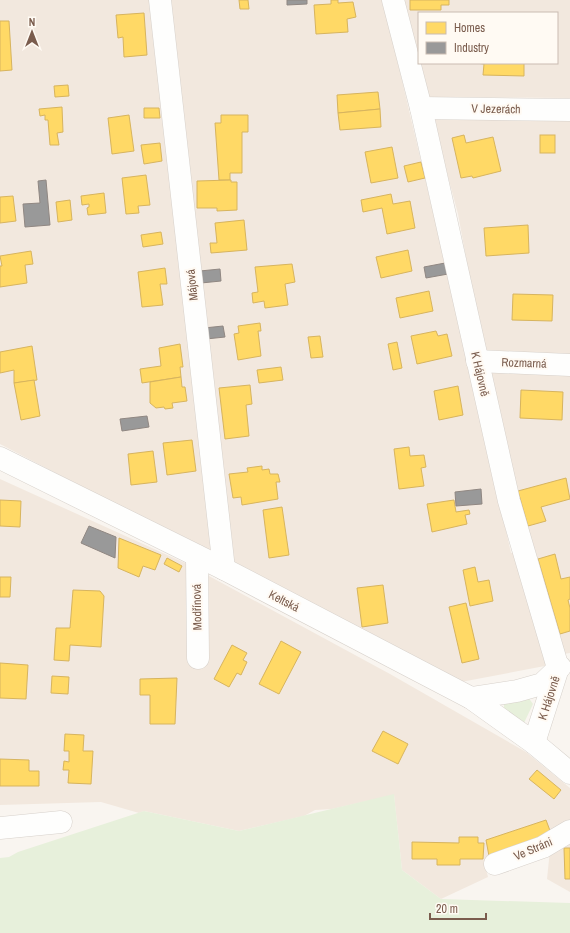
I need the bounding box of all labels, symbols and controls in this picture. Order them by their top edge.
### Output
north arrow [12,12,52,52]
legend [418,12,558,64]
text: N [29,15,35,29]
text: Homes [454,20,485,36]
text: Industry [454,40,489,56]
street label: V Jezerách [471,101,521,117]
street label: Májová [182,268,202,302]
street label: K Hájovně [467,350,493,398]
street label: Rozmarná [501,354,547,372]
street label: Modřínová [189,583,205,630]
street label: Keltská [266,587,302,616]
street label: K Hájovně [534,674,564,722]
street label: Ve Stráni [511,834,555,864]
scale bar [430,895,486,921]
text: 20 m [436,901,458,917]

